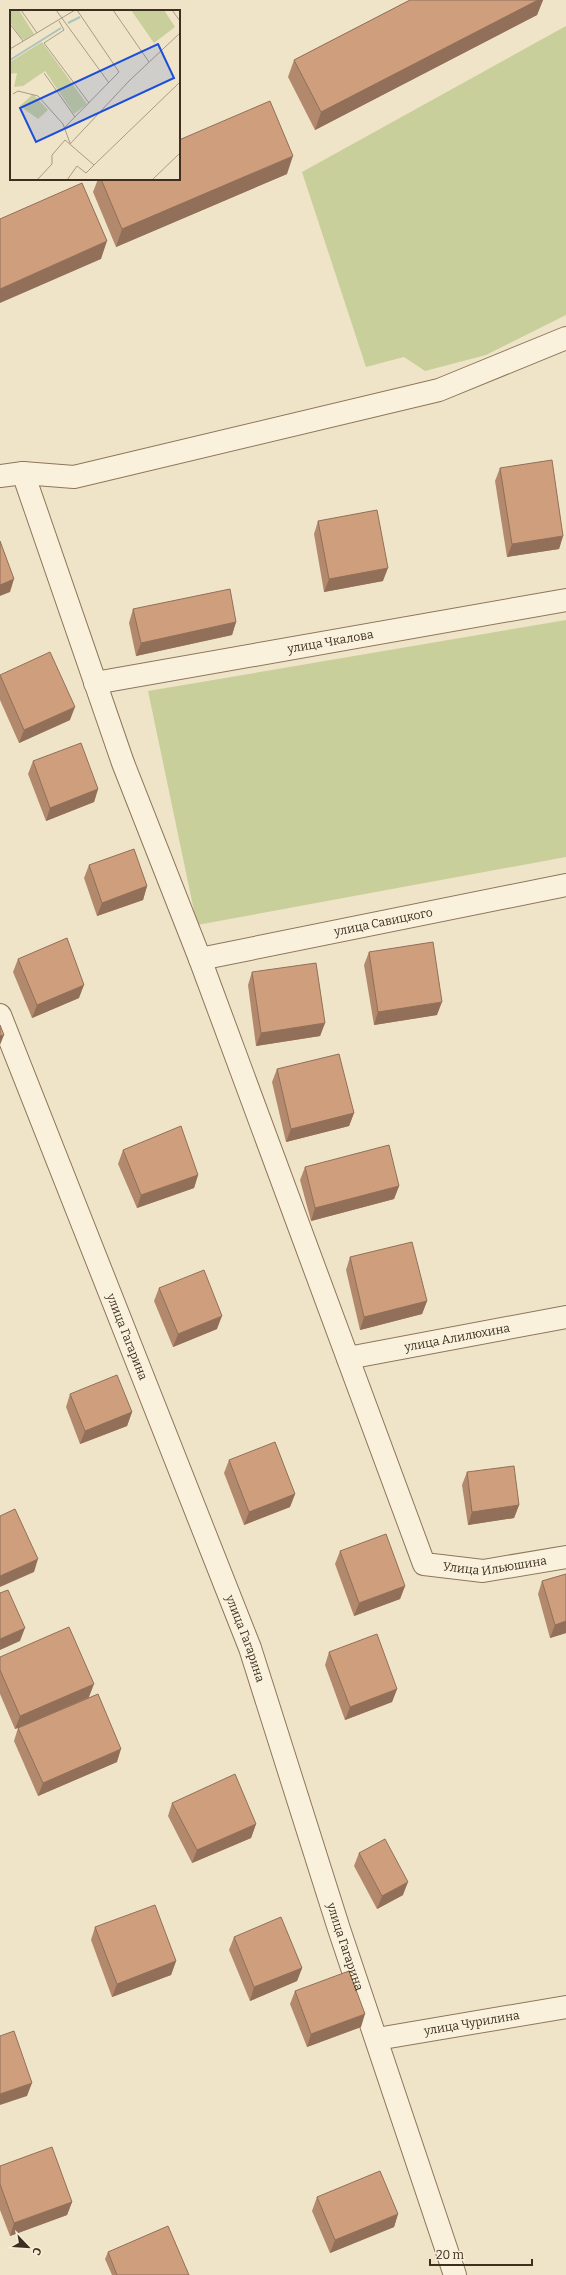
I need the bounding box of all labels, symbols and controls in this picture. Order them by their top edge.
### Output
inset map [10,10,180,180]
street label: улица Чкалова [285,627,375,656]
street label: улица Савицкого [332,905,434,939]
street label: улица Гагарина [103,1291,151,1383]
street label: улица Алилюхина [402,1321,511,1354]
street label: Улица Ильюшина [442,1553,548,1578]
street label: улица Гагарина [222,1592,267,1684]
street label: улица Гагарина [324,1900,366,1993]
street label: улица Чурилина [422,2008,521,2038]
north arrow [8,2227,48,2267]
scale bar [430,2241,532,2267]
text: С [29,2245,44,2257]
text: 20 m [436,2248,465,2262]

